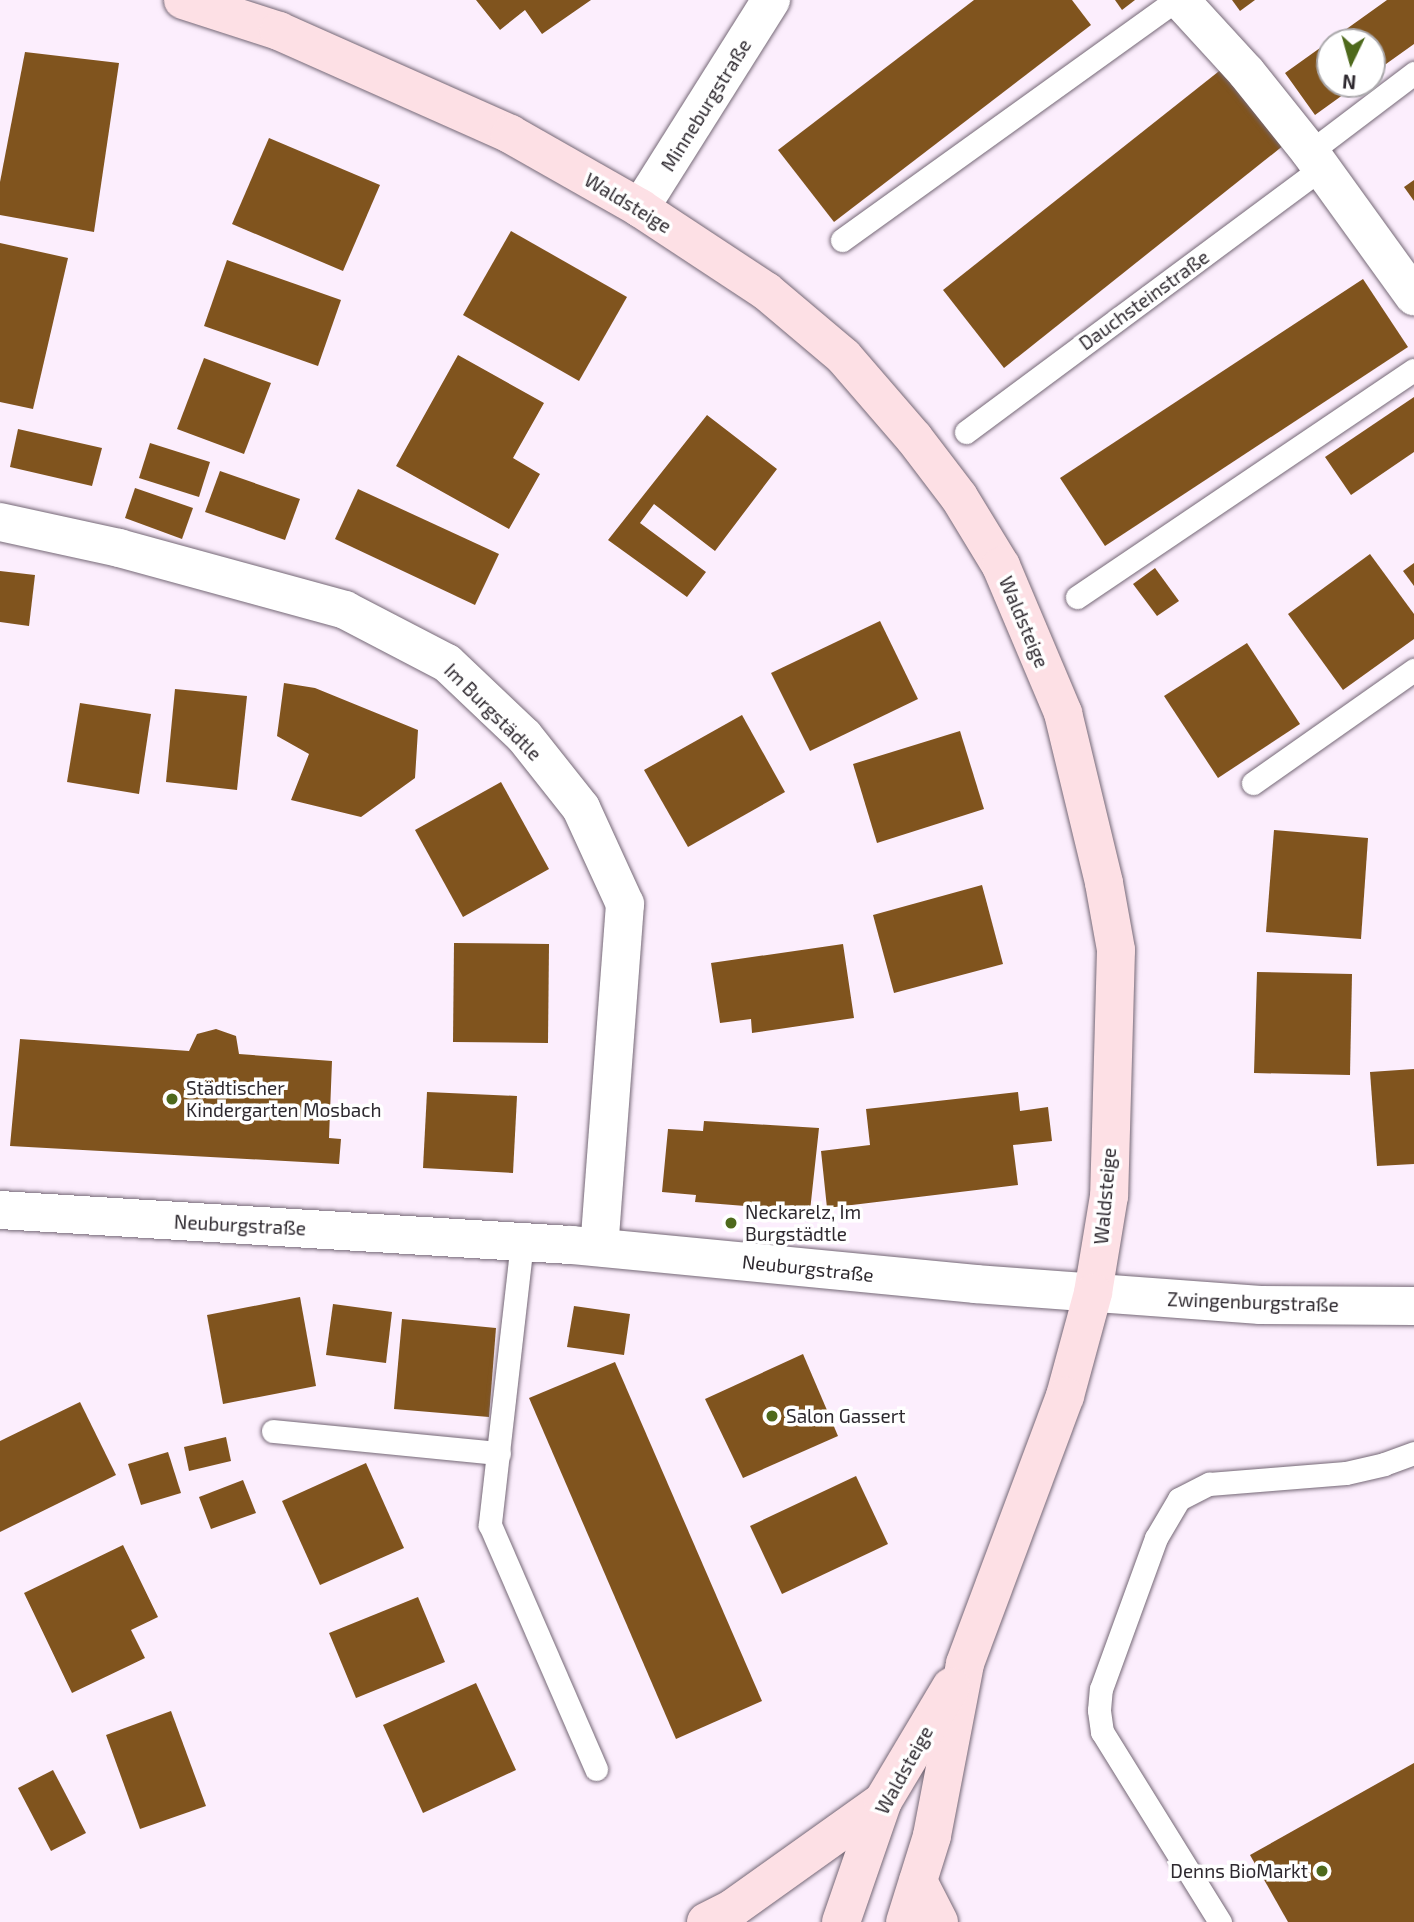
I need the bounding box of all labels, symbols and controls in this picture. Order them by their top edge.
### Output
north arrow [1316,28,1386,98]
street label: Minneburgstraße [656,35,756,175]
text: N [1341,70,1357,94]
street label: Waldsteige [580,168,676,238]
street label: Dauchsteinstraße [1075,245,1213,355]
street label: Waldsteige [995,573,1053,671]
street label: Im Burgstädtle [440,659,546,765]
place label: Städtischer Kindergarten Mosbach [186,1077,382,1121]
marker: Städtischer Kindergarten Mosbach [164,1091,180,1107]
street label: Waldsteige [1089,1147,1121,1245]
place label: Neckarelz, Im Burgstädtle [745,1201,861,1245]
street label: Neuburgstraße [173,1210,307,1240]
marker: Neckarelz, Im Burgstädtle [723,1215,739,1231]
street label: Neuburgstraße [741,1250,875,1286]
street label: Zwingenburgstraße [1167,1288,1339,1316]
place label: Salon Gassert [786,1405,906,1427]
marker: Salon Gassert [764,1408,780,1424]
street label: Waldsteige [870,1722,938,1818]
place label: Denns BioMarkt [1170,1860,1308,1882]
marker: Denns BioMarkt [1314,1863,1330,1879]

